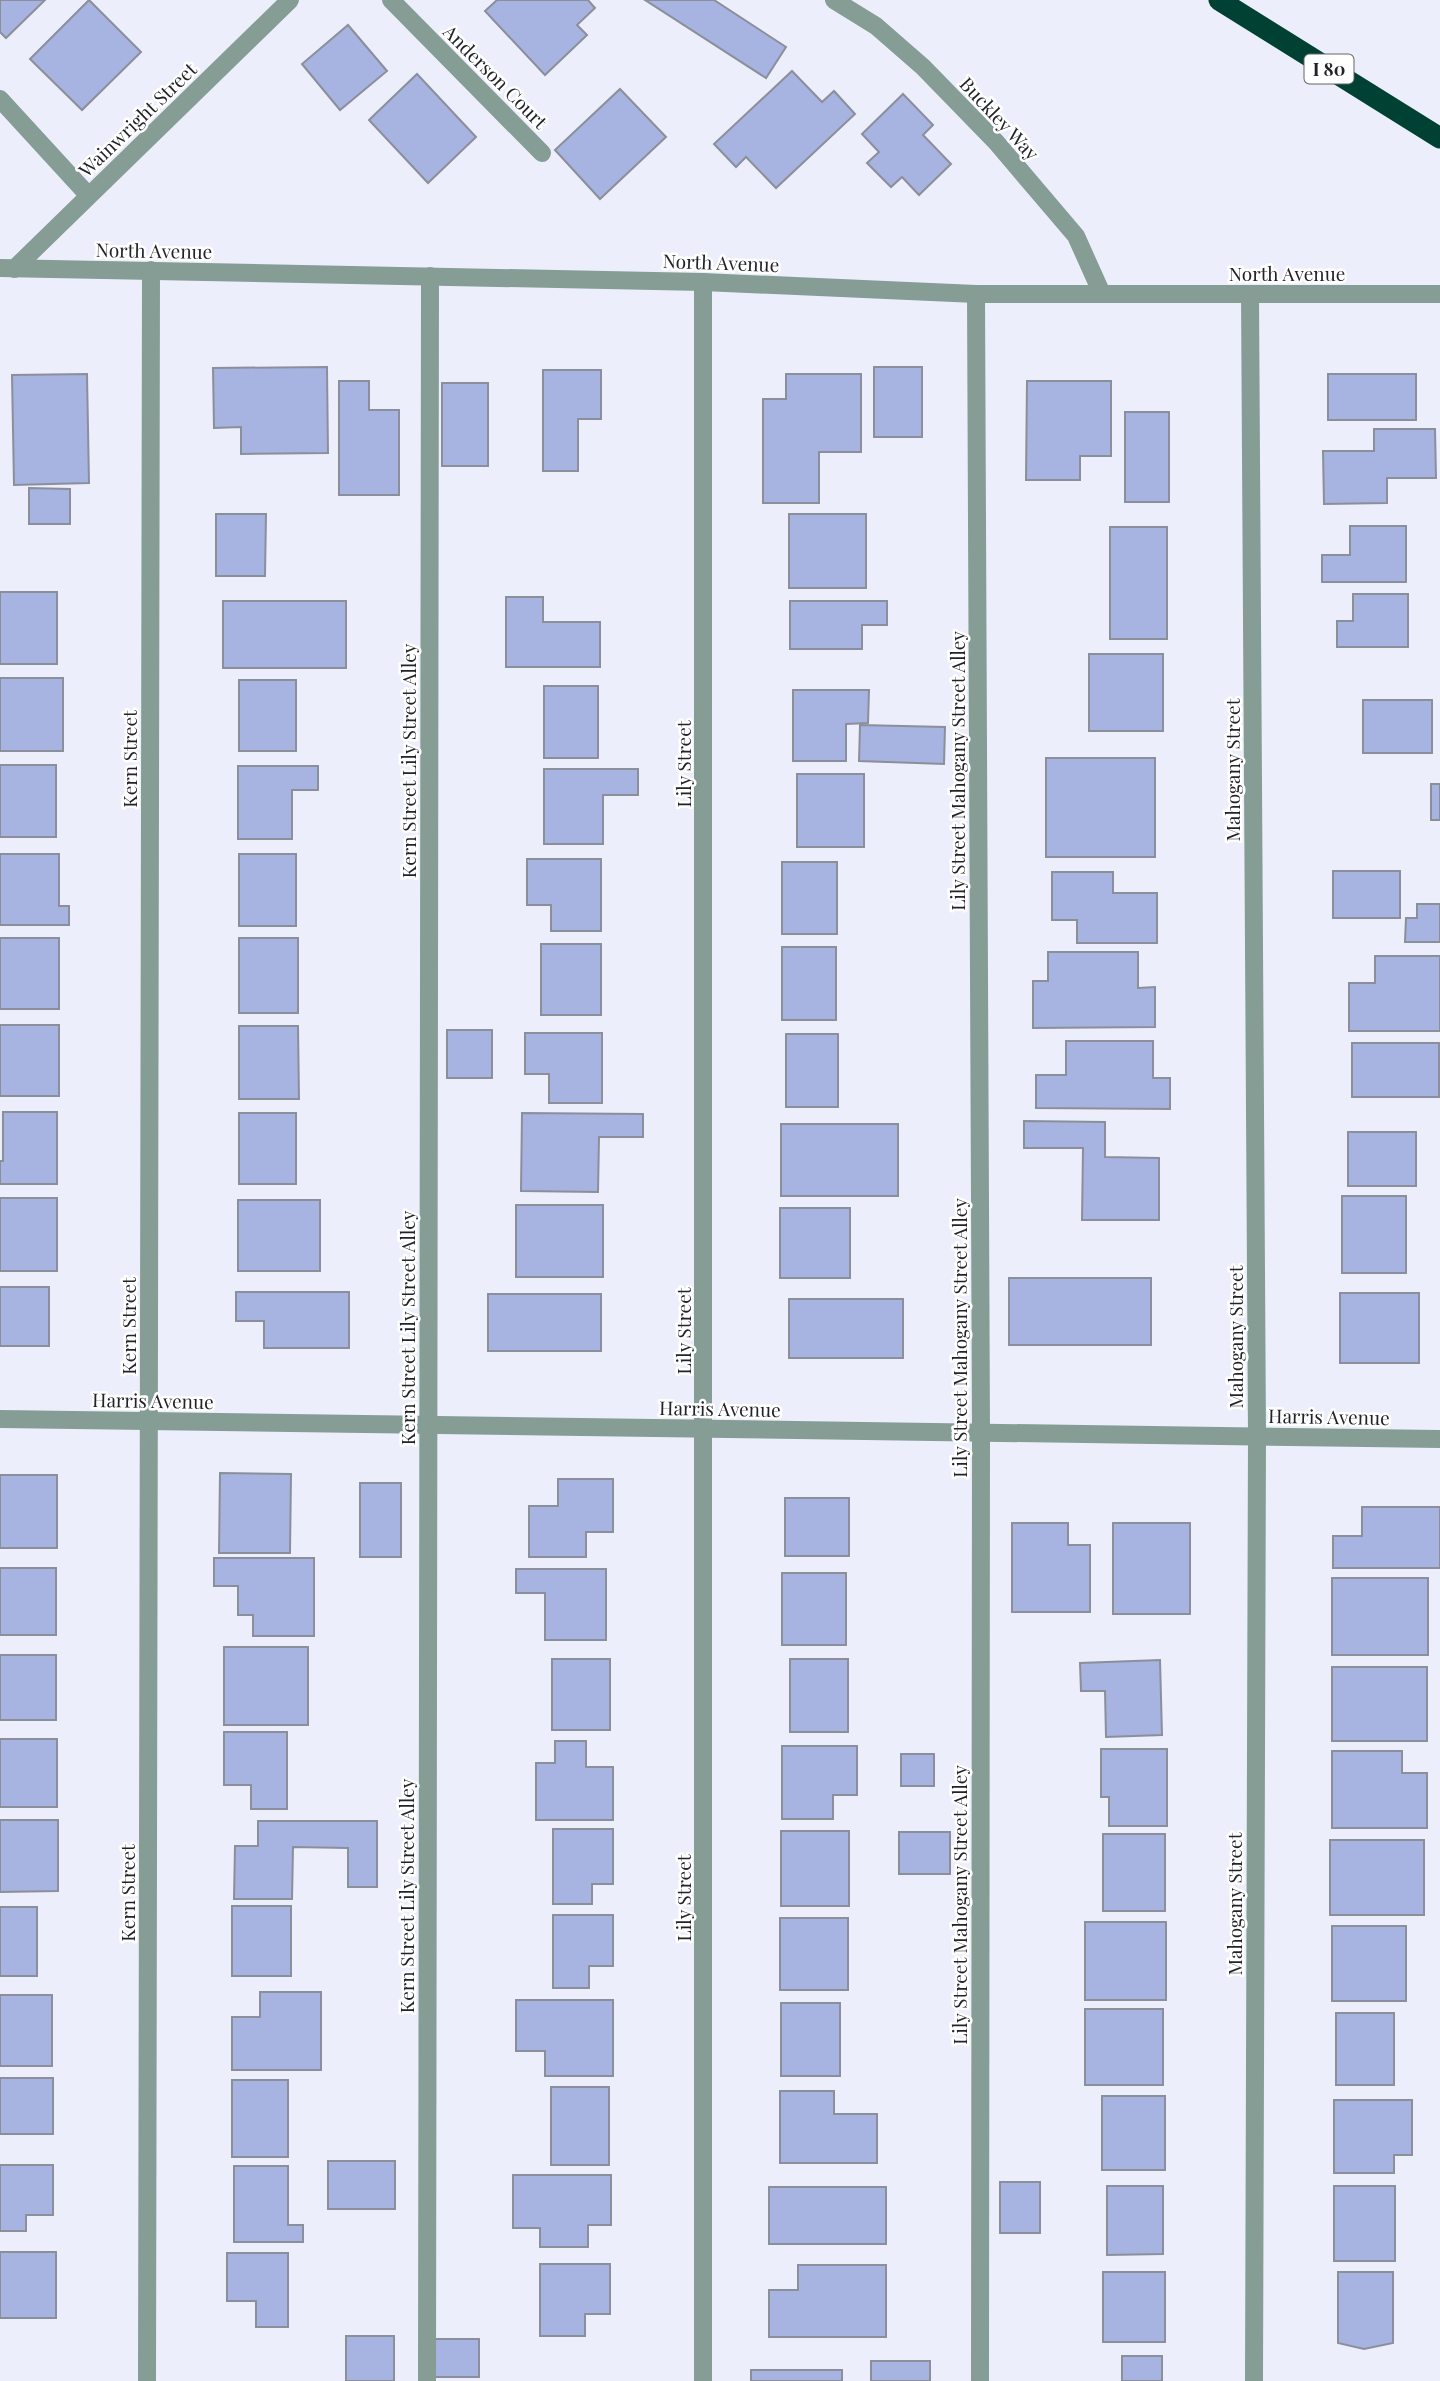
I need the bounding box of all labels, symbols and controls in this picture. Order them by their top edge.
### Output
street label: Anderson Court [438,18,554,134]
road number: I 80 [1304,55,1354,84]
street label: Wainwright Street [72,56,202,183]
street label: Buckley Way [955,71,1046,166]
street label: North Avenue [95,236,213,264]
street label: North Avenue [662,247,780,277]
street label: North Avenue [1229,260,1345,286]
street label: Lily Street Mahogany Street Alley [944,631,970,911]
street label: Kern Street Lily Street Alley [395,643,421,878]
street label: Mahogany Street [1219,698,1245,841]
street label: Kern Street [116,710,142,808]
street label: Lily Street [670,720,696,808]
street label: Lily Street Mahogany Street Alley [946,1198,972,1478]
street label: Kern Street Lily Street Alley [394,1210,420,1445]
street label: Mahogany Street [1222,1265,1248,1408]
street label: Kern Street [115,1277,141,1375]
street label: Lily Street [670,1287,696,1375]
street label: Harris Avenue [92,1386,214,1414]
street label: Harris Avenue [659,1394,781,1422]
street label: Harris Avenue [1268,1402,1390,1430]
street label: Lily Street Mahogany Street Alley [946,1765,972,2045]
street label: Kern Street Lily Street Alley [393,1778,419,2013]
street label: Mahogany Street [1221,1832,1247,1975]
street label: Kern Street [114,1844,140,1942]
street label: Lily Street [670,1854,696,1942]

